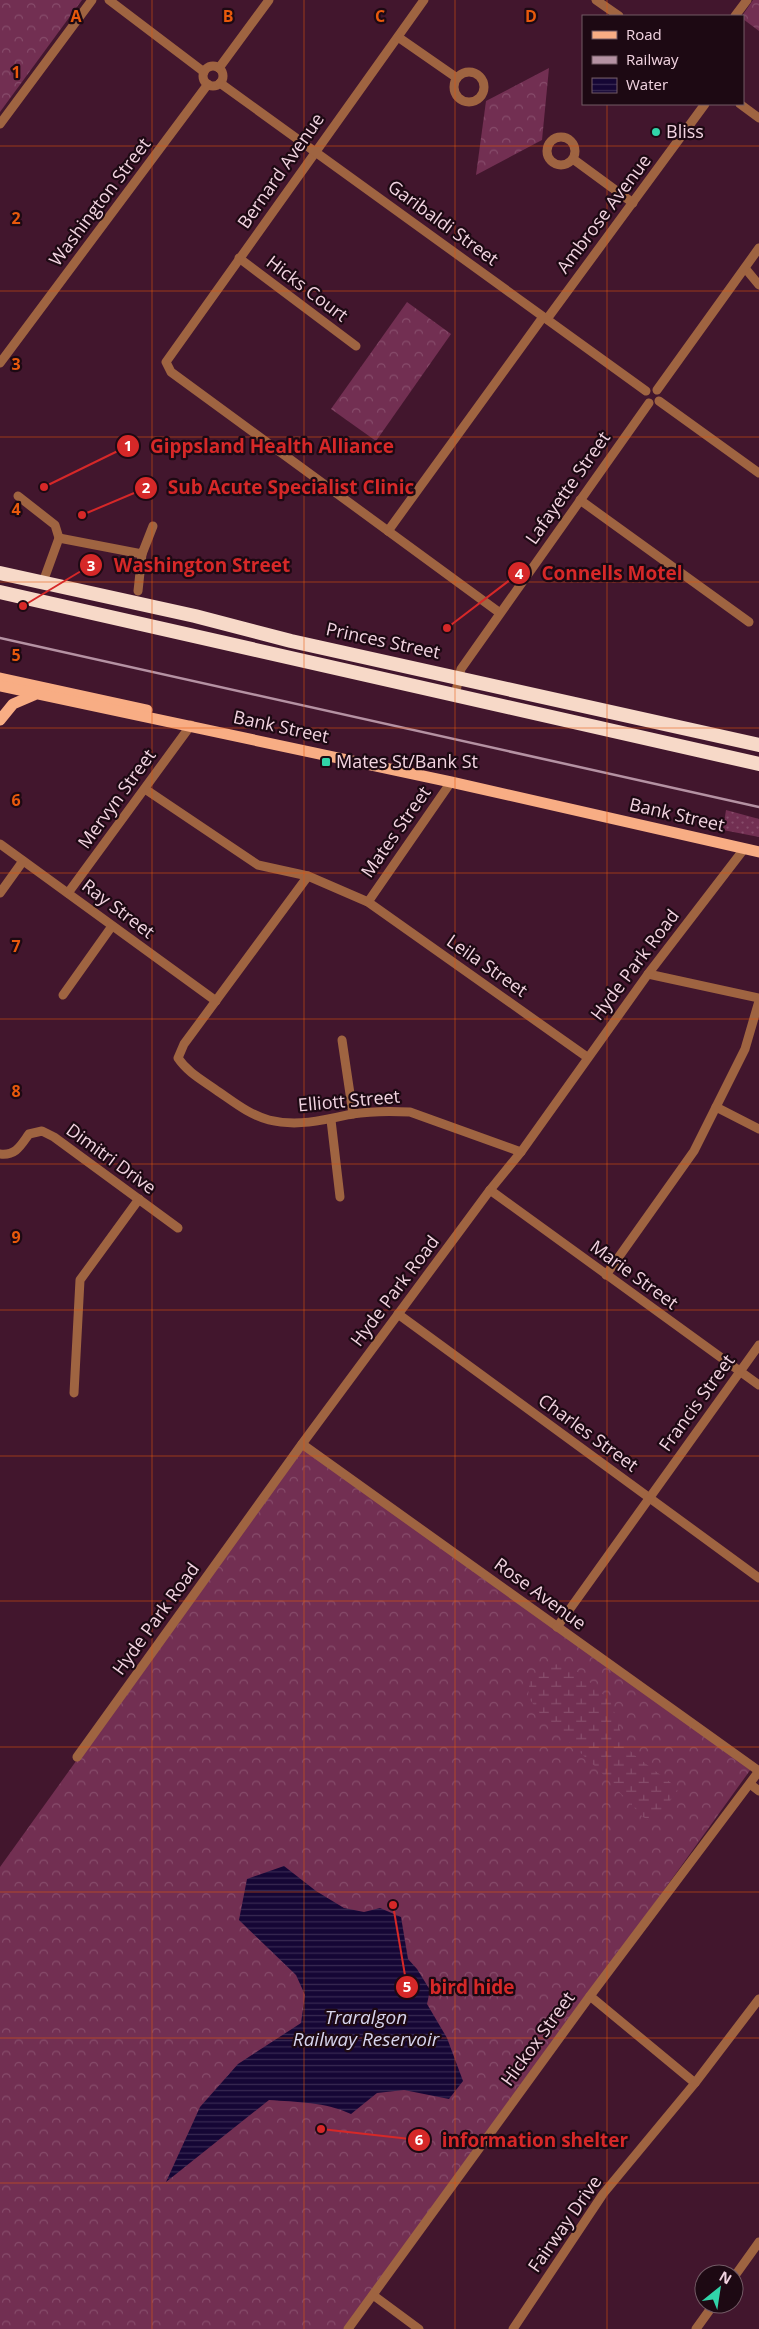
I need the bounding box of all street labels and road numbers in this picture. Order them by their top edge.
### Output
street label: Bernard Avenue [231,108,329,233]
street label: Washington Street [43,132,155,270]
street label: Ambrose Avenue [551,149,656,278]
street label: Garibaldi Street [384,174,504,270]
street label: Hicks Court [262,250,353,327]
street label: Lafayette Street [519,426,615,549]
street label: Princes Street [324,616,442,664]
street label: Bank Street [231,704,331,748]
street label: Mervyn Street [72,744,160,853]
street label: Mates Street [355,781,435,882]
street label: Bank Street [627,791,727,837]
street label: Ray Street [77,873,160,943]
street label: Hyde Park Road [584,904,684,1025]
street label: Leila Street [442,929,533,1002]
street label: Elliott Street [297,1084,401,1116]
street label: Dimitri Drive [62,1117,161,1199]
street label: Hyde Park Road [344,1230,444,1351]
street label: Marie Street [586,1234,683,1314]
street label: Francis Street [653,1349,740,1456]
street label: Charles Street [534,1388,643,1477]
street label: Rose Avenue [490,1552,591,1635]
street label: Hyde Park Road [106,1557,204,1679]
street label: Hickox Street [495,1986,580,2090]
street label: Fairway Drive [522,2170,606,2277]

